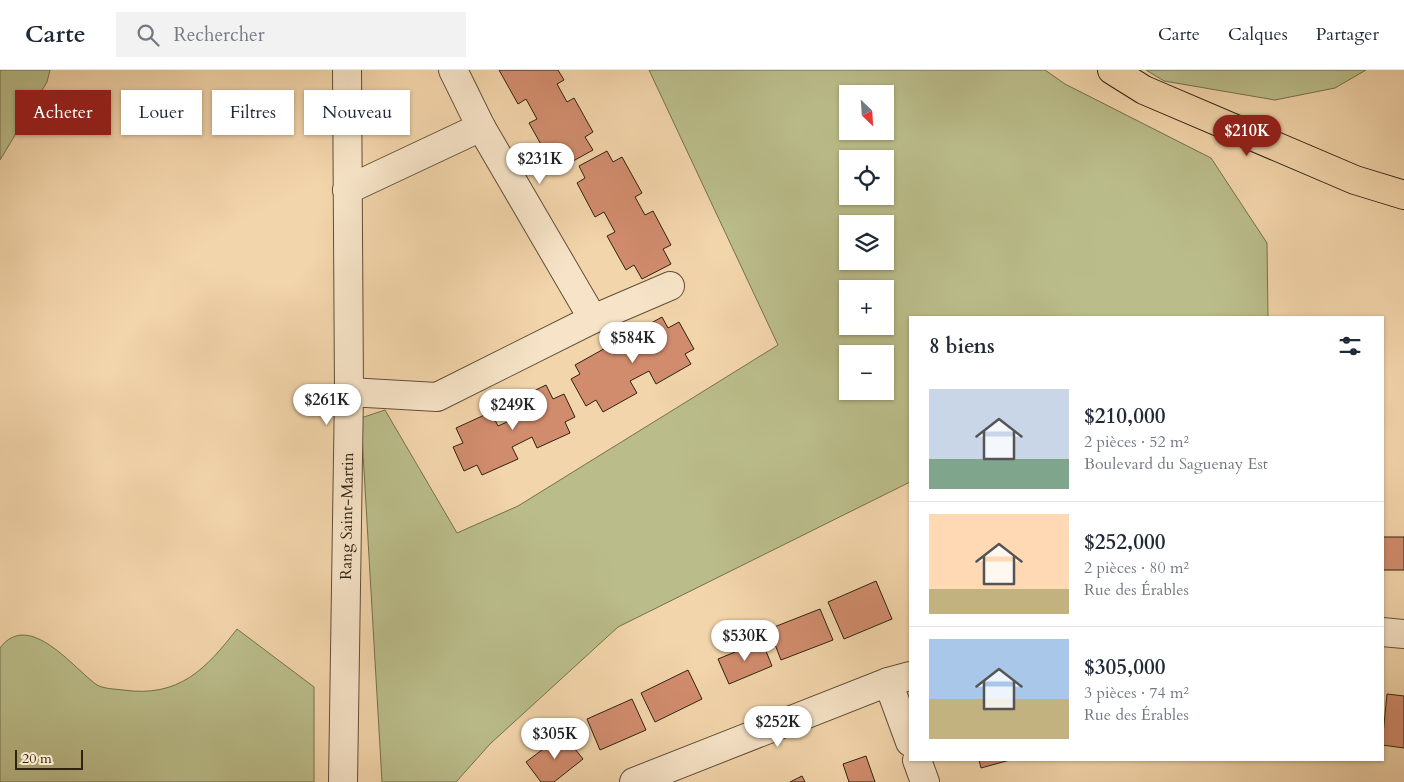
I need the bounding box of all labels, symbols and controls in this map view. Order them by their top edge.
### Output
search box [116,12,466,57]
text: Carte [25,18,86,51]
icon: search [134,21,162,49]
text: Rechercher [174,22,265,48]
text: Carte [1158,22,1200,47]
text: Calques [1228,22,1288,47]
text: Partager [1316,22,1379,47]
north arrow [839,85,894,140]
map controls [839,85,894,400]
chip: Acheter [15,90,111,135]
chip: Louer [121,90,202,135]
chip: Filtres [212,90,294,135]
chip: Nouveau [304,90,410,135]
pin: $210K [1212,114,1282,157]
text: $210K [1224,120,1270,142]
pin: $231K [505,142,575,185]
text: $231K [517,148,563,170]
button: locate [839,150,894,205]
button: layers [839,215,894,270]
button: + [839,280,894,335]
pin: $584K [598,322,668,364]
text: $584K [610,327,656,349]
text: 8 biens [929,332,995,361]
icon: filters [1336,332,1364,360]
button: − [839,345,894,400]
pin: $261K [292,384,362,426]
pin: $249K [478,388,548,431]
text: $261K [304,389,350,411]
text: $249K [490,394,536,416]
text: $210,000 [1084,402,1165,431]
icon: home [969,409,1029,469]
text: 2 pièces · 52 m² [1084,431,1189,453]
street label: Rang Saint-Martin [335,452,359,580]
text: Boulevard du Saguenay Est [1084,453,1268,475]
text: $252,000 [1084,528,1165,557]
icon: home [969,534,1029,594]
text: 2 pièces · 80 m² [1084,557,1189,579]
text: Rue des Érables [1084,579,1189,601]
pin: $530K [710,620,780,662]
text: $530K [722,625,768,647]
text: $305,000 [1084,653,1165,682]
icon: home [969,659,1029,719]
text: 3 pièces · 74 m² [1084,682,1189,704]
text: Rue des Érables [1084,704,1189,726]
pin: $252K [743,706,813,748]
text: $252K [755,711,801,733]
pin: $305K [520,718,590,760]
text: $305K [532,723,578,745]
scale bar [15,747,82,770]
text: 20 m [22,749,52,768]

